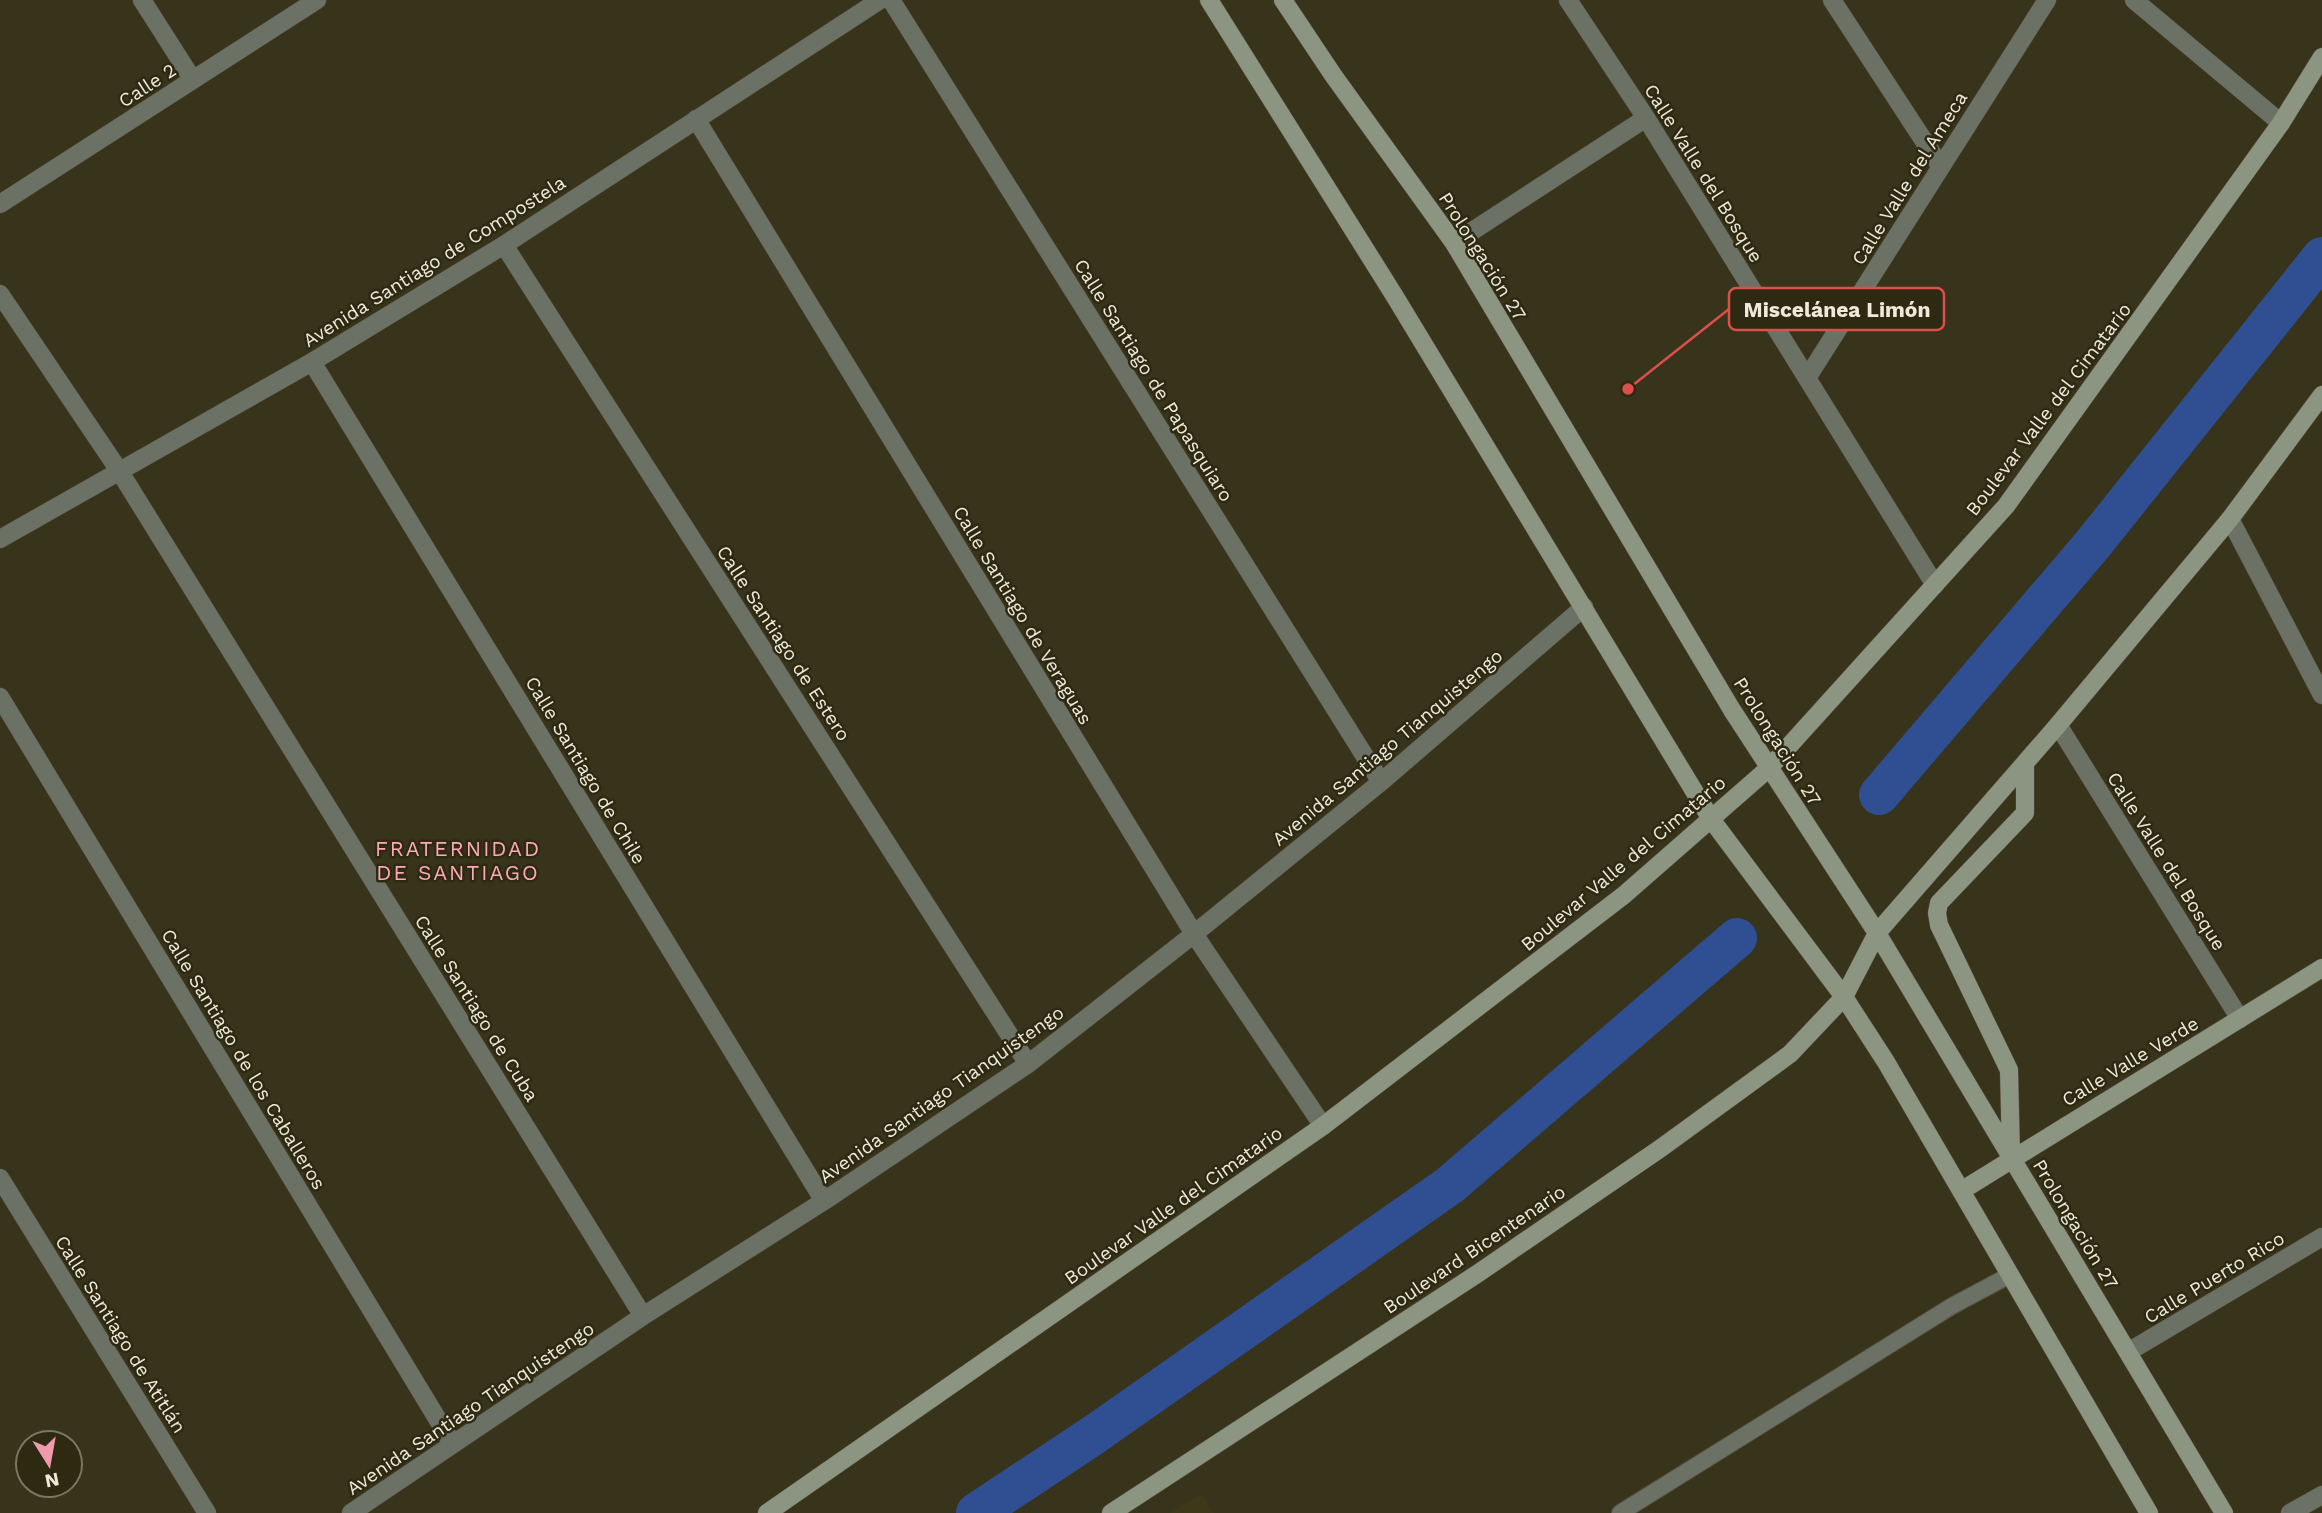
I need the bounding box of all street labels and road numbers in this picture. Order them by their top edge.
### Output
street label: Calle 2 [114,58,180,112]
street label: Calle Valle del Bosque [1639,80,1768,267]
street label: Calle Valle del Ameca [1847,87,1972,269]
street label: Avenida Santiago de Compostela [299,171,570,352]
street label: Prolongación 27 [1434,188,1531,325]
street label: Calle Santiago de Papasquiaro [1069,255,1238,506]
street label: Boulevar Valle del Cimatario [1961,298,2136,520]
street label: Calle Santiago de Veraguas [948,502,1097,729]
street label: Calle Santiago de Estero [712,541,855,745]
street label: Avenida Santiago Tianquistengo [1267,644,1507,851]
street label: Calle Santiago de Chile [520,672,651,868]
street label: Prolongación 27 [1729,673,1826,810]
street label: Calle Valle del Bosque [2102,768,2231,955]
street label: Boulevar Valle del Cimatario [1516,771,1731,956]
street label: Calle Santiago de Cuba [410,911,544,1106]
street label: Calle Santiago de los Caballeros [156,925,331,1194]
street label: Avenida Santiago Tianquistengo [814,1001,1068,1188]
street label: Calle Valle Verde [2058,1012,2203,1111]
street label: Boulevar Valle del Cimatario [1060,1121,1287,1290]
street label: Prolongación 27 [2028,1155,2123,1293]
street label: Boulevard Bicentenario [1379,1180,1570,1319]
street label: Calle Puerto Rico [2140,1226,2289,1328]
street label: Calle Santiago de Atitlán [50,1231,191,1437]
street label: Avenida Santiago Tianquistengo [342,1317,598,1500]

